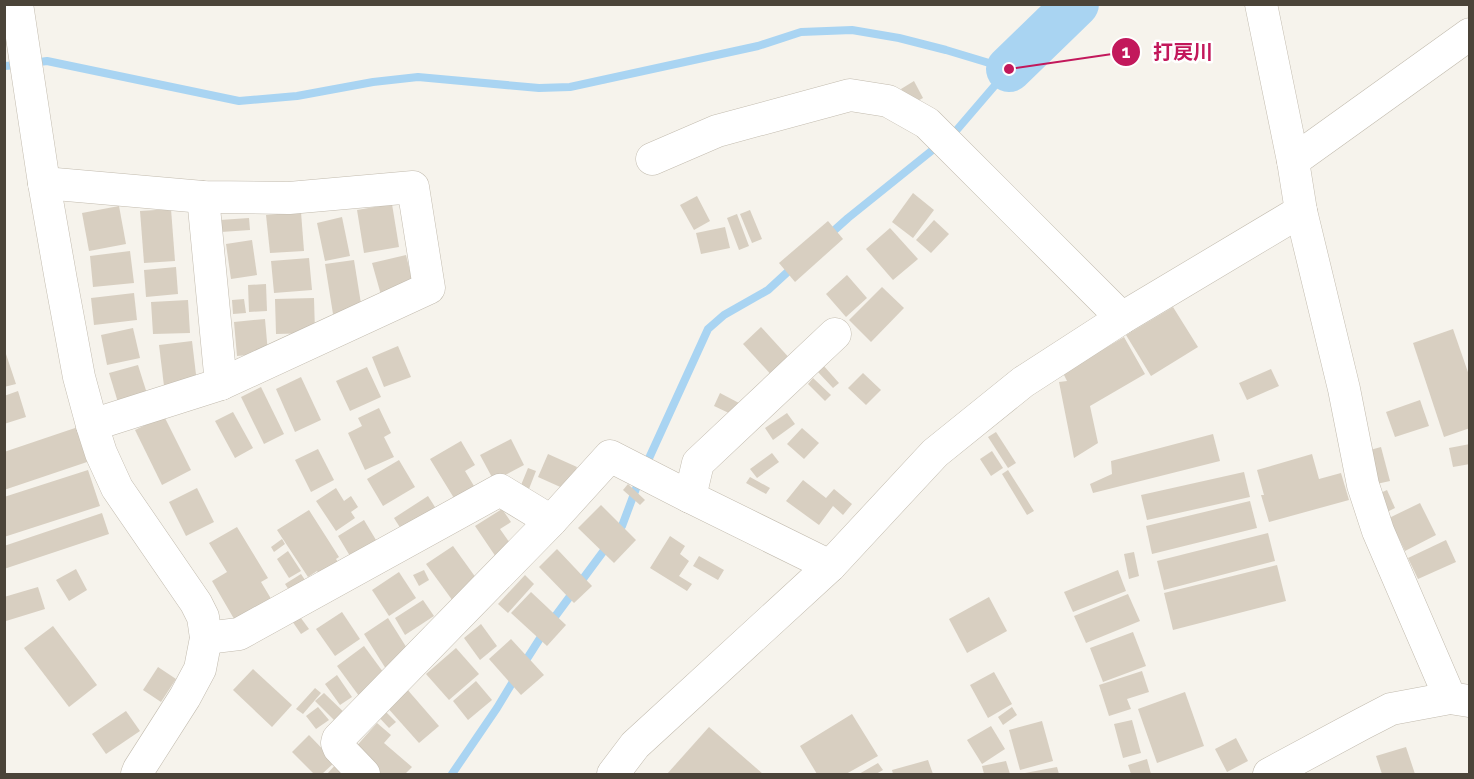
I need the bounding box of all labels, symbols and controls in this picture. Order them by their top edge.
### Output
callout: 打戻川 [1111,33,1225,71]
text: 打戻川 [1153,40,1213,64]
text: 1 [1122,41,1131,62]

